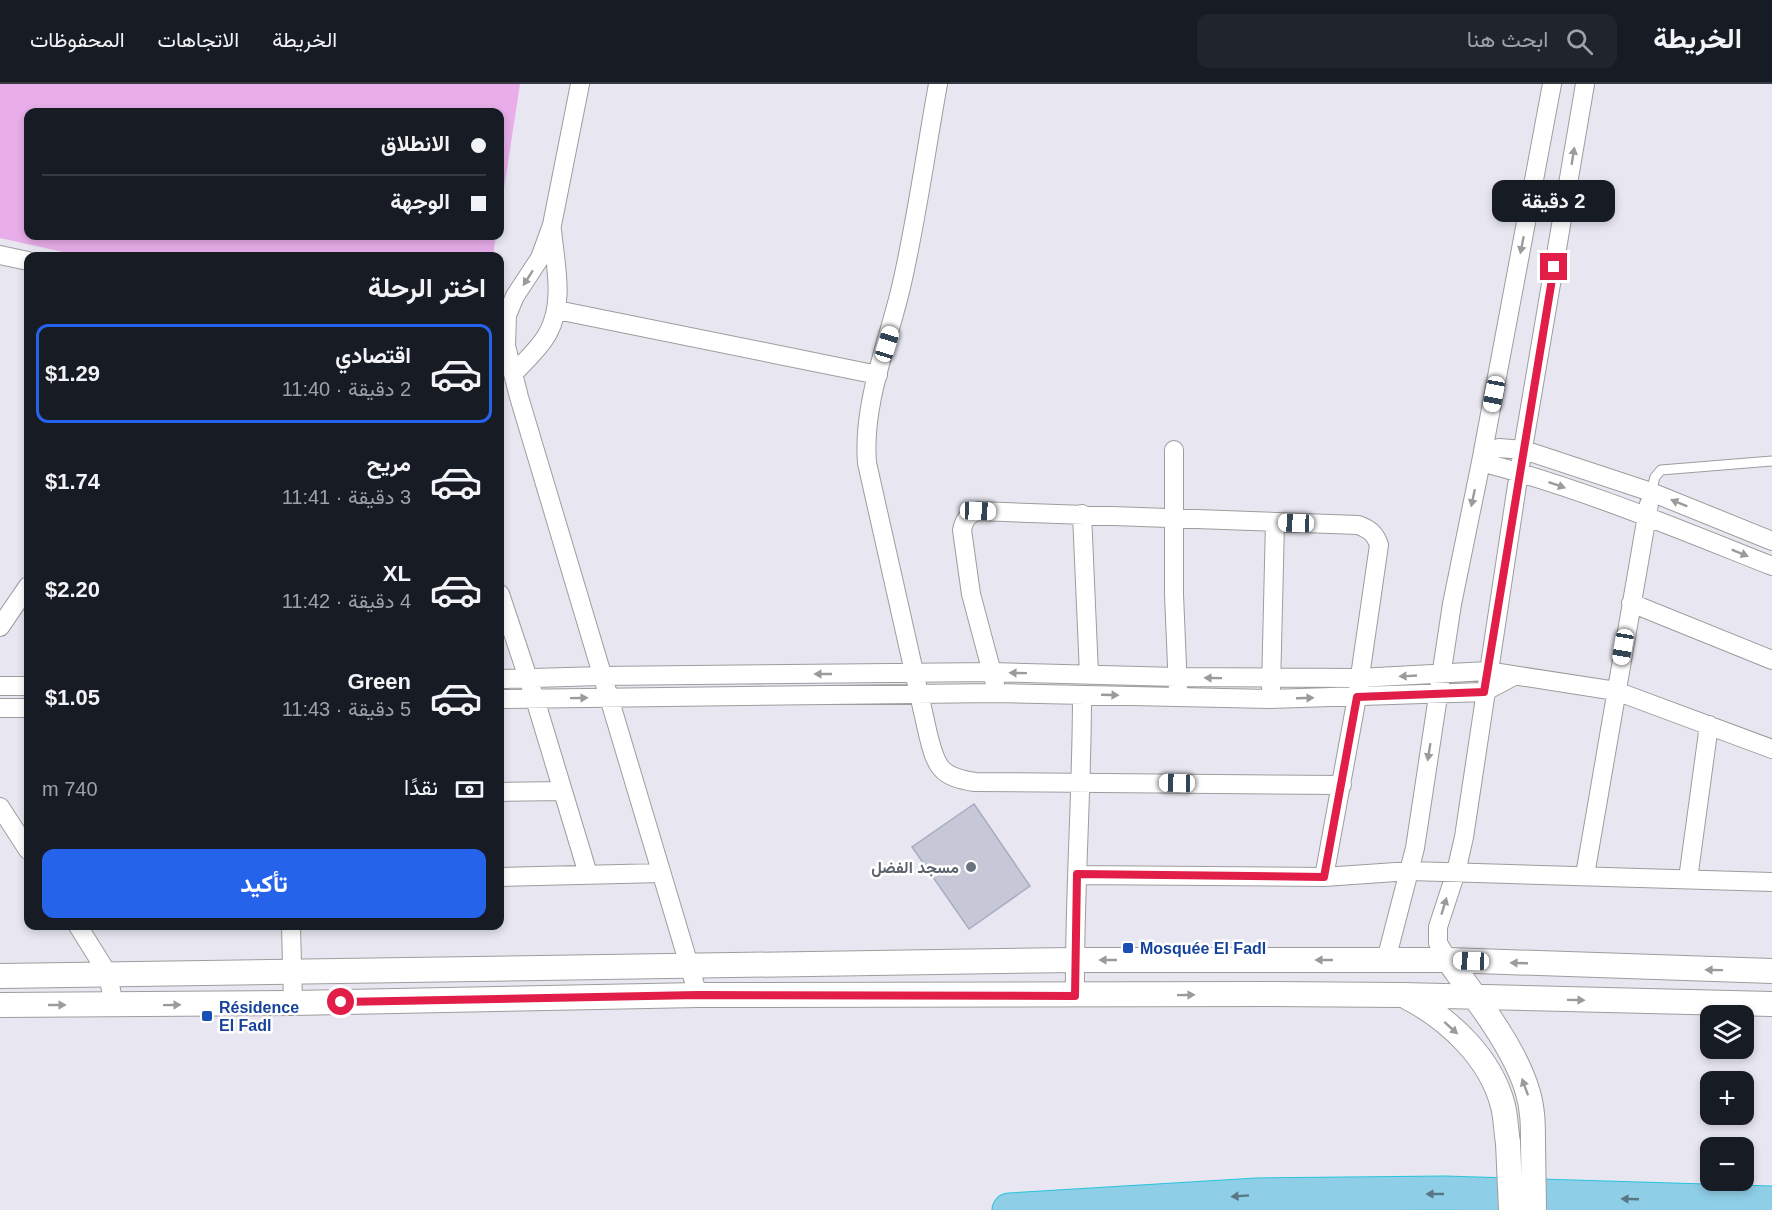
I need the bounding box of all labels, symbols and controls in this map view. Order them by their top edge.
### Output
search box [1197,14,1617,68]
text: الخريطة [1653,23,1742,54]
icon: search [1563,25,1596,58]
text: ابحث هنا [1467,27,1548,52]
text: المحفوظات [30,28,125,51]
text: الاتجاهات [158,28,239,51]
text: الخريطة [272,28,337,51]
text: الانطلاق [381,131,450,156]
one-way arrow [1569,146,1578,165]
callout: 2 دقيقة [1492,180,1616,222]
text: الوجهة [390,189,450,214]
text: 2 دقيقة [1522,190,1585,212]
one-way arrow [1517,235,1526,254]
route end [1540,253,1567,280]
one-way arrow [522,270,534,286]
text: اختر الرحلة [368,273,486,303]
car [873,324,901,364]
text: اقتصادي [335,343,411,368]
icon: car [429,347,483,401]
text: $1.29 [45,361,100,386]
car [1482,375,1506,413]
text: 2 دقيقة · 11:40 [282,378,411,400]
text: مريح [367,451,411,476]
icon: car [429,455,483,509]
text: $1.74 [45,469,100,494]
one-way arrow [1548,480,1566,490]
text: 3 دقيقة · 11:41 [282,486,411,508]
one-way arrow [1468,489,1478,507]
one-way arrow [1670,498,1688,507]
car [960,501,996,521]
car [1278,513,1314,533]
one-way arrow [1731,549,1749,558]
text: XL [383,561,411,586]
icon: car [429,563,483,617]
text: $2.20 [45,577,100,602]
text: 4 دقيقة · 11:42 [282,590,411,612]
car [1611,628,1635,666]
one-way arrow [1008,668,1027,677]
text: Green [347,669,411,694]
one-way arrow [813,669,832,679]
icon: car [429,671,483,725]
one-way arrow [1398,671,1417,680]
one-way arrow [1203,673,1222,683]
text: $1.05 [45,685,100,710]
one-way arrow [1100,691,1119,700]
one-way arrow [569,693,588,703]
one-way arrow [1295,693,1314,703]
text: 5 دقيقة · 11:43 [282,698,411,720]
one-way arrow [1424,743,1433,762]
icon: cash [453,773,486,806]
car [1159,774,1195,792]
text: نقدًا [404,775,438,800]
text: 740 m [42,778,98,800]
button: تأكيد [42,849,486,918]
place label: مسجد الفضل [871,859,959,877]
marker: مسجد الفضل [964,860,978,874]
one-way arrow [1440,897,1449,915]
place label: Mosquée El Fadl [1140,940,1266,957]
marker: Mosquée El Fadl [1121,941,1135,955]
car [1453,951,1489,971]
one-way arrow [1098,955,1117,965]
one-way arrow [1314,955,1333,965]
one-way arrow [1509,958,1528,968]
one-way arrow [1704,965,1723,974]
route start [327,988,354,1015]
one-way arrow [1177,990,1196,1000]
one-way arrow [1567,995,1586,1004]
place label: Résidence El Fadl [219,999,299,1034]
one-way arrow [47,1000,66,1010]
one-way arrow [163,1000,182,1010]
map controls [1700,1005,1754,1191]
button: layers [1700,1005,1754,1059]
marker: Résidence El Fadl [200,1009,214,1023]
one-way arrow [1443,1021,1458,1034]
button: + [1700,1071,1754,1125]
one-way arrow [1520,1077,1530,1095]
button: − [1700,1137,1754,1191]
one-way arrow [1425,1189,1444,1198]
one-way arrow [1230,1191,1249,1201]
one-way arrow [1620,1194,1639,1203]

